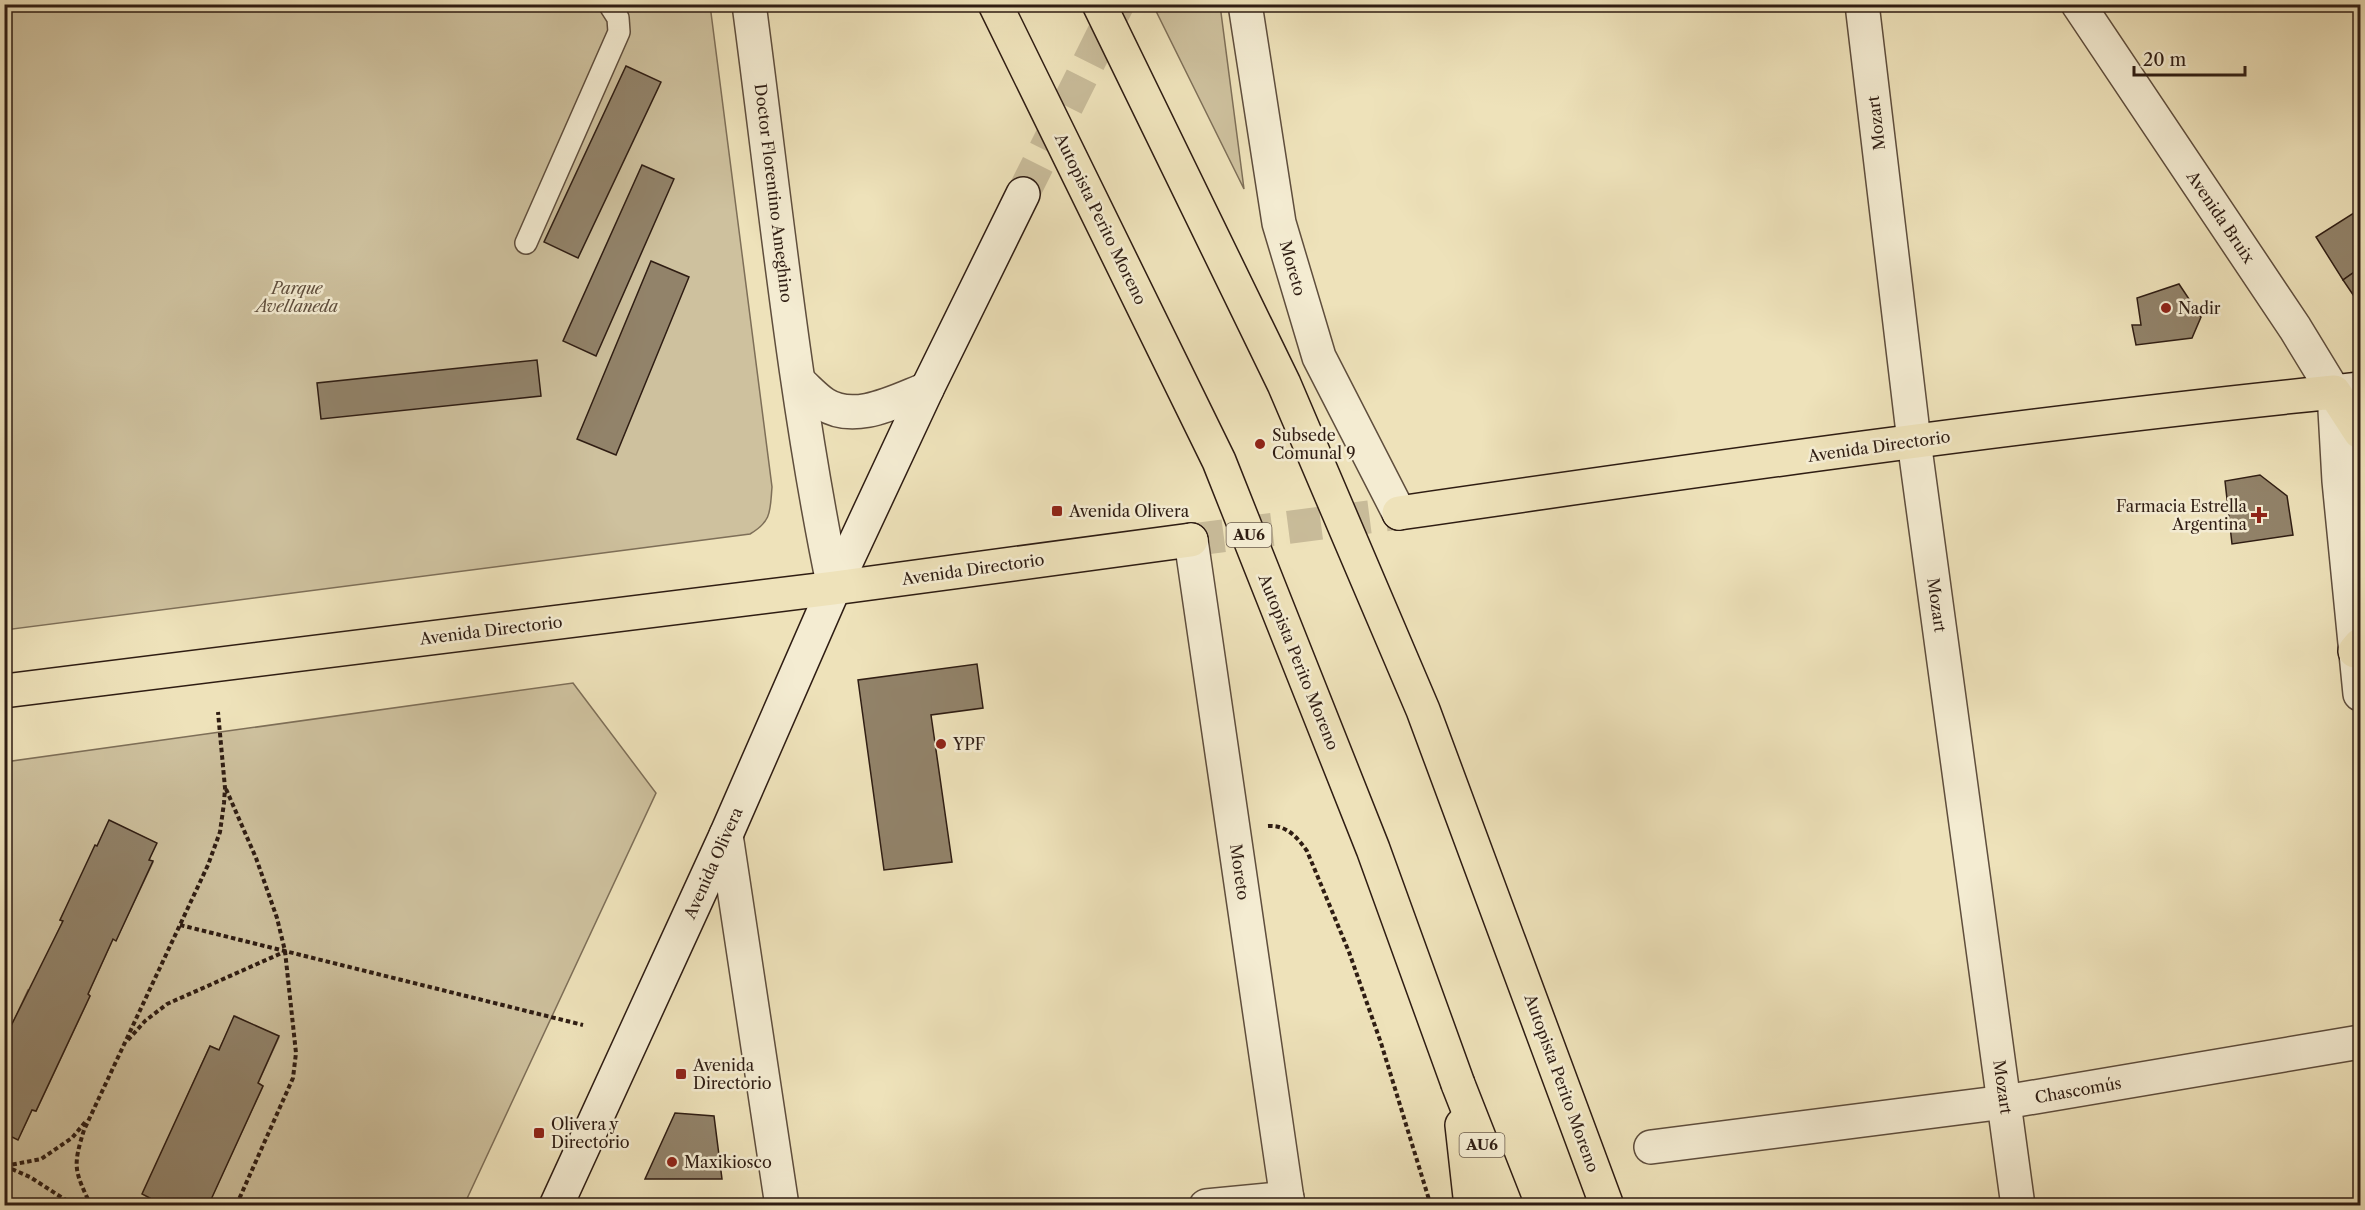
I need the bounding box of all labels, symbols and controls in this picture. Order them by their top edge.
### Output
scale bar [2134,39,2245,77]
text: 20 m [2143,49,2187,71]
street label: Doctor Florentino Ameghino [751,82,797,304]
street label: Mozart [1863,94,1889,151]
street label: Autopista Perito Moreno [1050,129,1151,308]
street label: Avenida Bruix [2182,166,2260,268]
street label: Moreto [1276,238,1310,298]
park label: Parque Avellaneda [253,278,338,316]
place label: Nadir [2178,298,2221,318]
marker: Nadir [2159,301,2173,315]
place label: Subsede Comunal 9 [1272,425,1356,463]
street label: Avenida Directorio [1805,426,1952,466]
marker: Subsede Comunal 9 [1253,437,1267,451]
place label: Farmacia Estrella Argentina [2116,496,2248,534]
place label: Avenida Olivera [1068,501,1190,521]
marker: Avenida Olivera [1050,504,1064,518]
marker: Farmacia Estrella Argentina [2252,508,2266,522]
road number: AU6 [1226,523,1272,547]
street label: Avenida Directorio [899,549,1046,589]
street label: Autopista Perito Moreno [1254,570,1344,753]
street label: Mozart [1923,577,1951,634]
street label: Avenida Directorio [417,611,564,649]
place label: YPF [952,734,985,754]
marker: YPF [934,737,948,751]
street label: Avenida Olivera [679,804,747,923]
street label: Moreto [1226,843,1254,902]
street label: Autopista Perito Moreno [1520,990,1604,1175]
place label: Avenida Directorio [692,1055,772,1093]
street label: Mozart [1989,1059,2017,1116]
marker: Avenida Directorio [674,1067,688,1081]
street label: Chascomús [2033,1073,2123,1107]
place label: Olivera y Directorio [551,1114,630,1152]
marker: Olivera y Directorio [532,1126,546,1140]
road number: AU6 [1460,1133,1504,1157]
place label: Maxikiosco [684,1152,772,1172]
marker: Maxikiosco [665,1155,679,1169]

